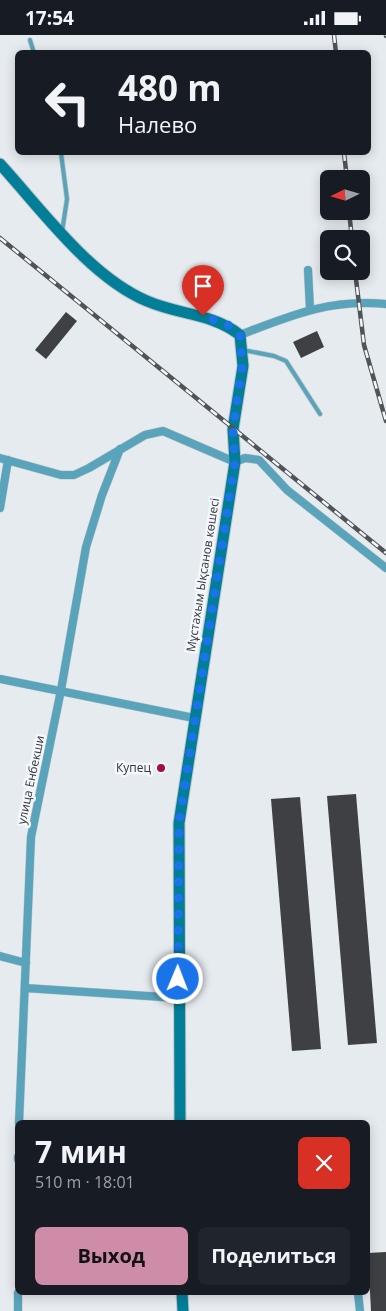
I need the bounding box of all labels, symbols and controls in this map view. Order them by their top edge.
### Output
text: 17:54 [25,5,74,31]
text: 480 m [118,64,222,111]
icon: left [35,70,100,135]
text: Налево [118,109,197,139]
north arrow [320,170,370,220]
map controls [320,170,370,280]
button: search [320,230,370,280]
pin [182,265,224,316]
icon: arrive [189,272,217,300]
street label: Мұстахым Ықсанов көшесі [182,497,223,653]
street label: улица Енбекши [13,734,48,826]
place label: Купец [116,759,151,776]
marker: Купец [155,762,167,774]
position arrow [151,952,203,1004]
text: 7 мин [35,1131,127,1172]
button: close [298,1137,350,1189]
text: 510 m · 18:01 [35,1171,135,1193]
button: Выход [35,1227,188,1285]
button: Поделиться [198,1227,350,1285]

